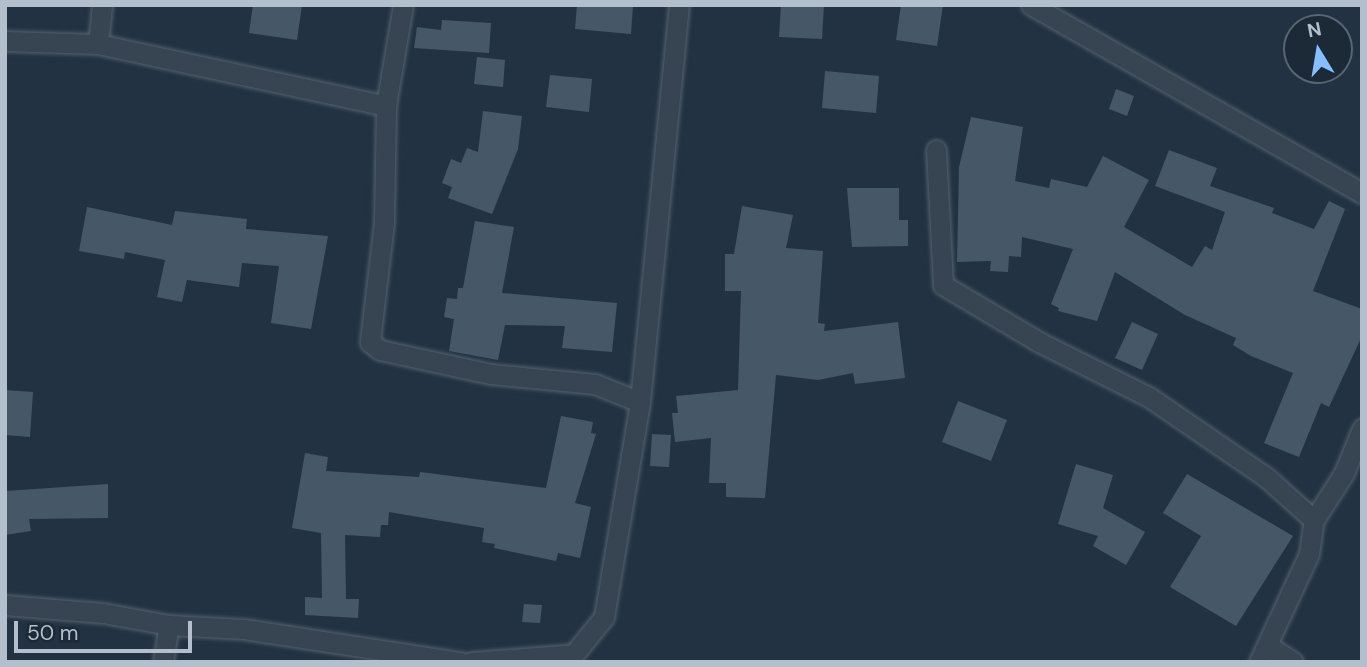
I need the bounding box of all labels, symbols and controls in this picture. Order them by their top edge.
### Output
north arrow [1283,14,1353,84]
text: N [1305,16,1323,43]
scale bar [18,608,196,652]
text: 50 m [27,619,78,647]

